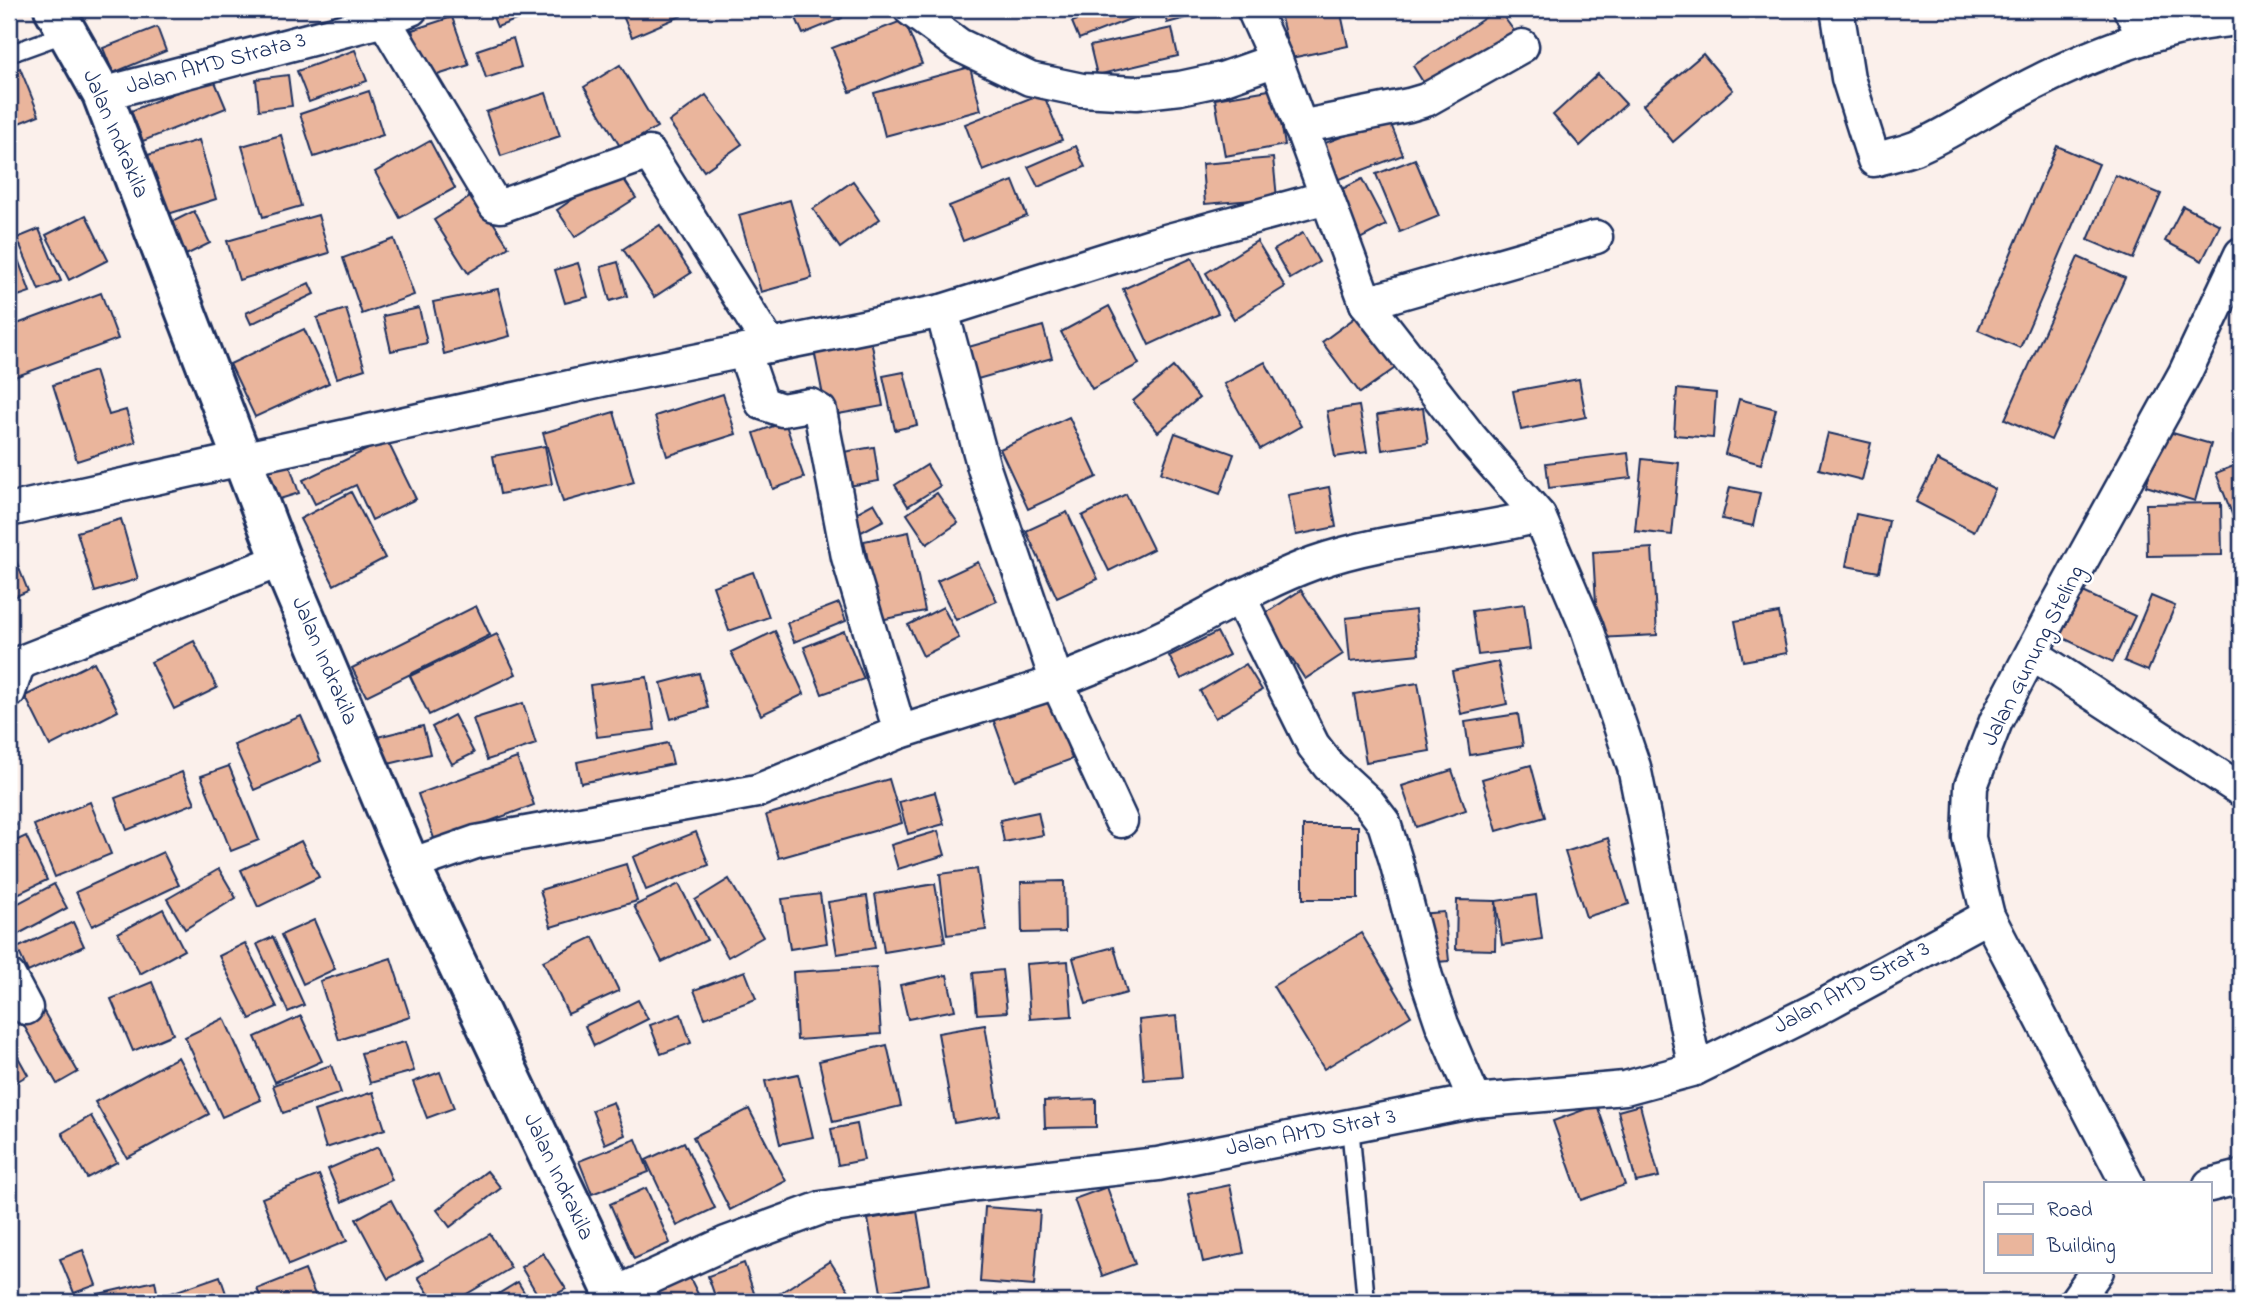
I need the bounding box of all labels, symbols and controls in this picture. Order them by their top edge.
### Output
street label: Jalan AMD Strata 3 [122,24,310,104]
street label: Jalan Indrakila [73,65,157,203]
street label: Jalan Gunung Steling [1974,560,2095,753]
street label: Jalan Indrakila [282,592,366,730]
street label: Jalan AMD Strat 3 [1768,933,1936,1043]
street label: Jalan AMD Strat 3 [1223,1100,1399,1166]
street label: Jalan Indrakila [514,1108,602,1246]
legend [1984,1182,2212,1272]
text: Road [2047,1196,2093,1226]
text: Building [2046,1232,2116,1264]

